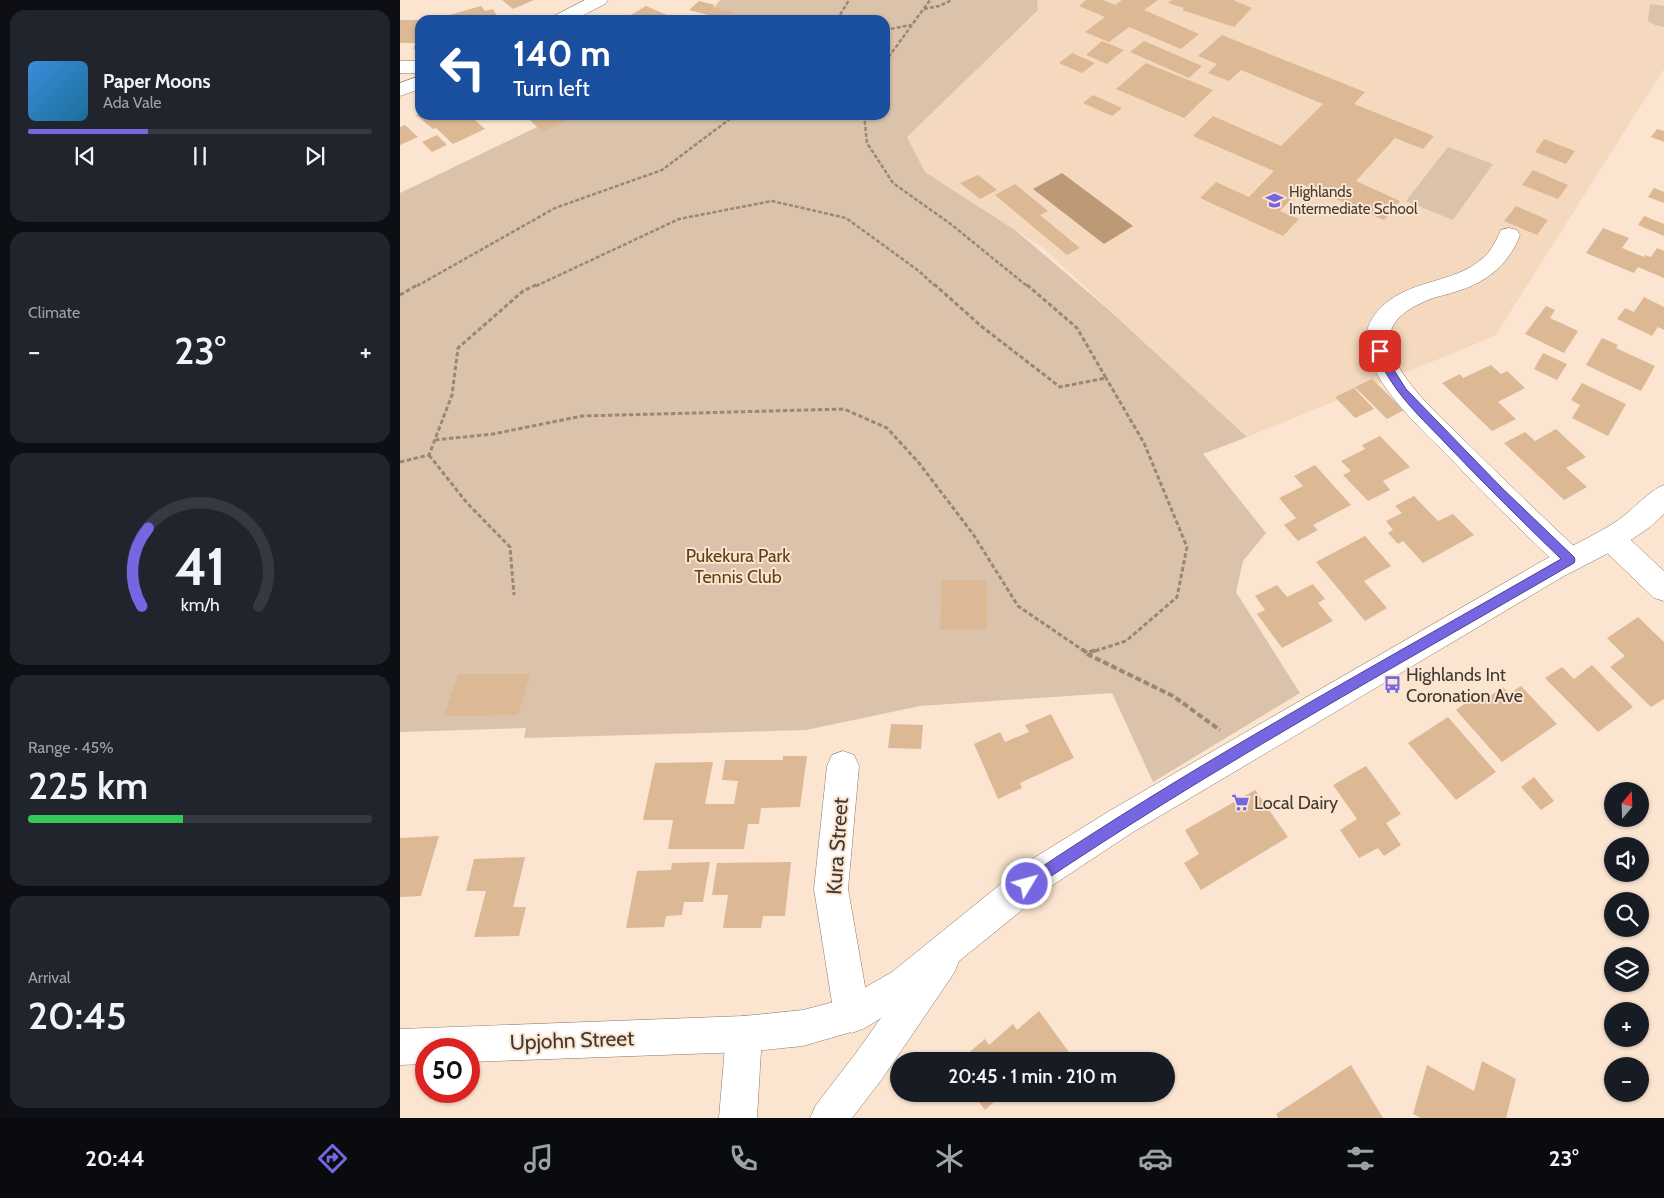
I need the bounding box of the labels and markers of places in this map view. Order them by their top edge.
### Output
place label: Highlands Intermediate School [1289,183,1418,218]
school or university icon: Highlands Intermediate School [1265,191,1285,211]
pin [1359,330,1401,372]
place label: Highlands Int Coronation Ave [1406,664,1523,707]
bus stop icon: Highlands Int Coronation Ave [1382,675,1402,695]
place label: Local Dairy [1254,792,1338,814]
supermarket icon: Local Dairy [1230,793,1250,813]

